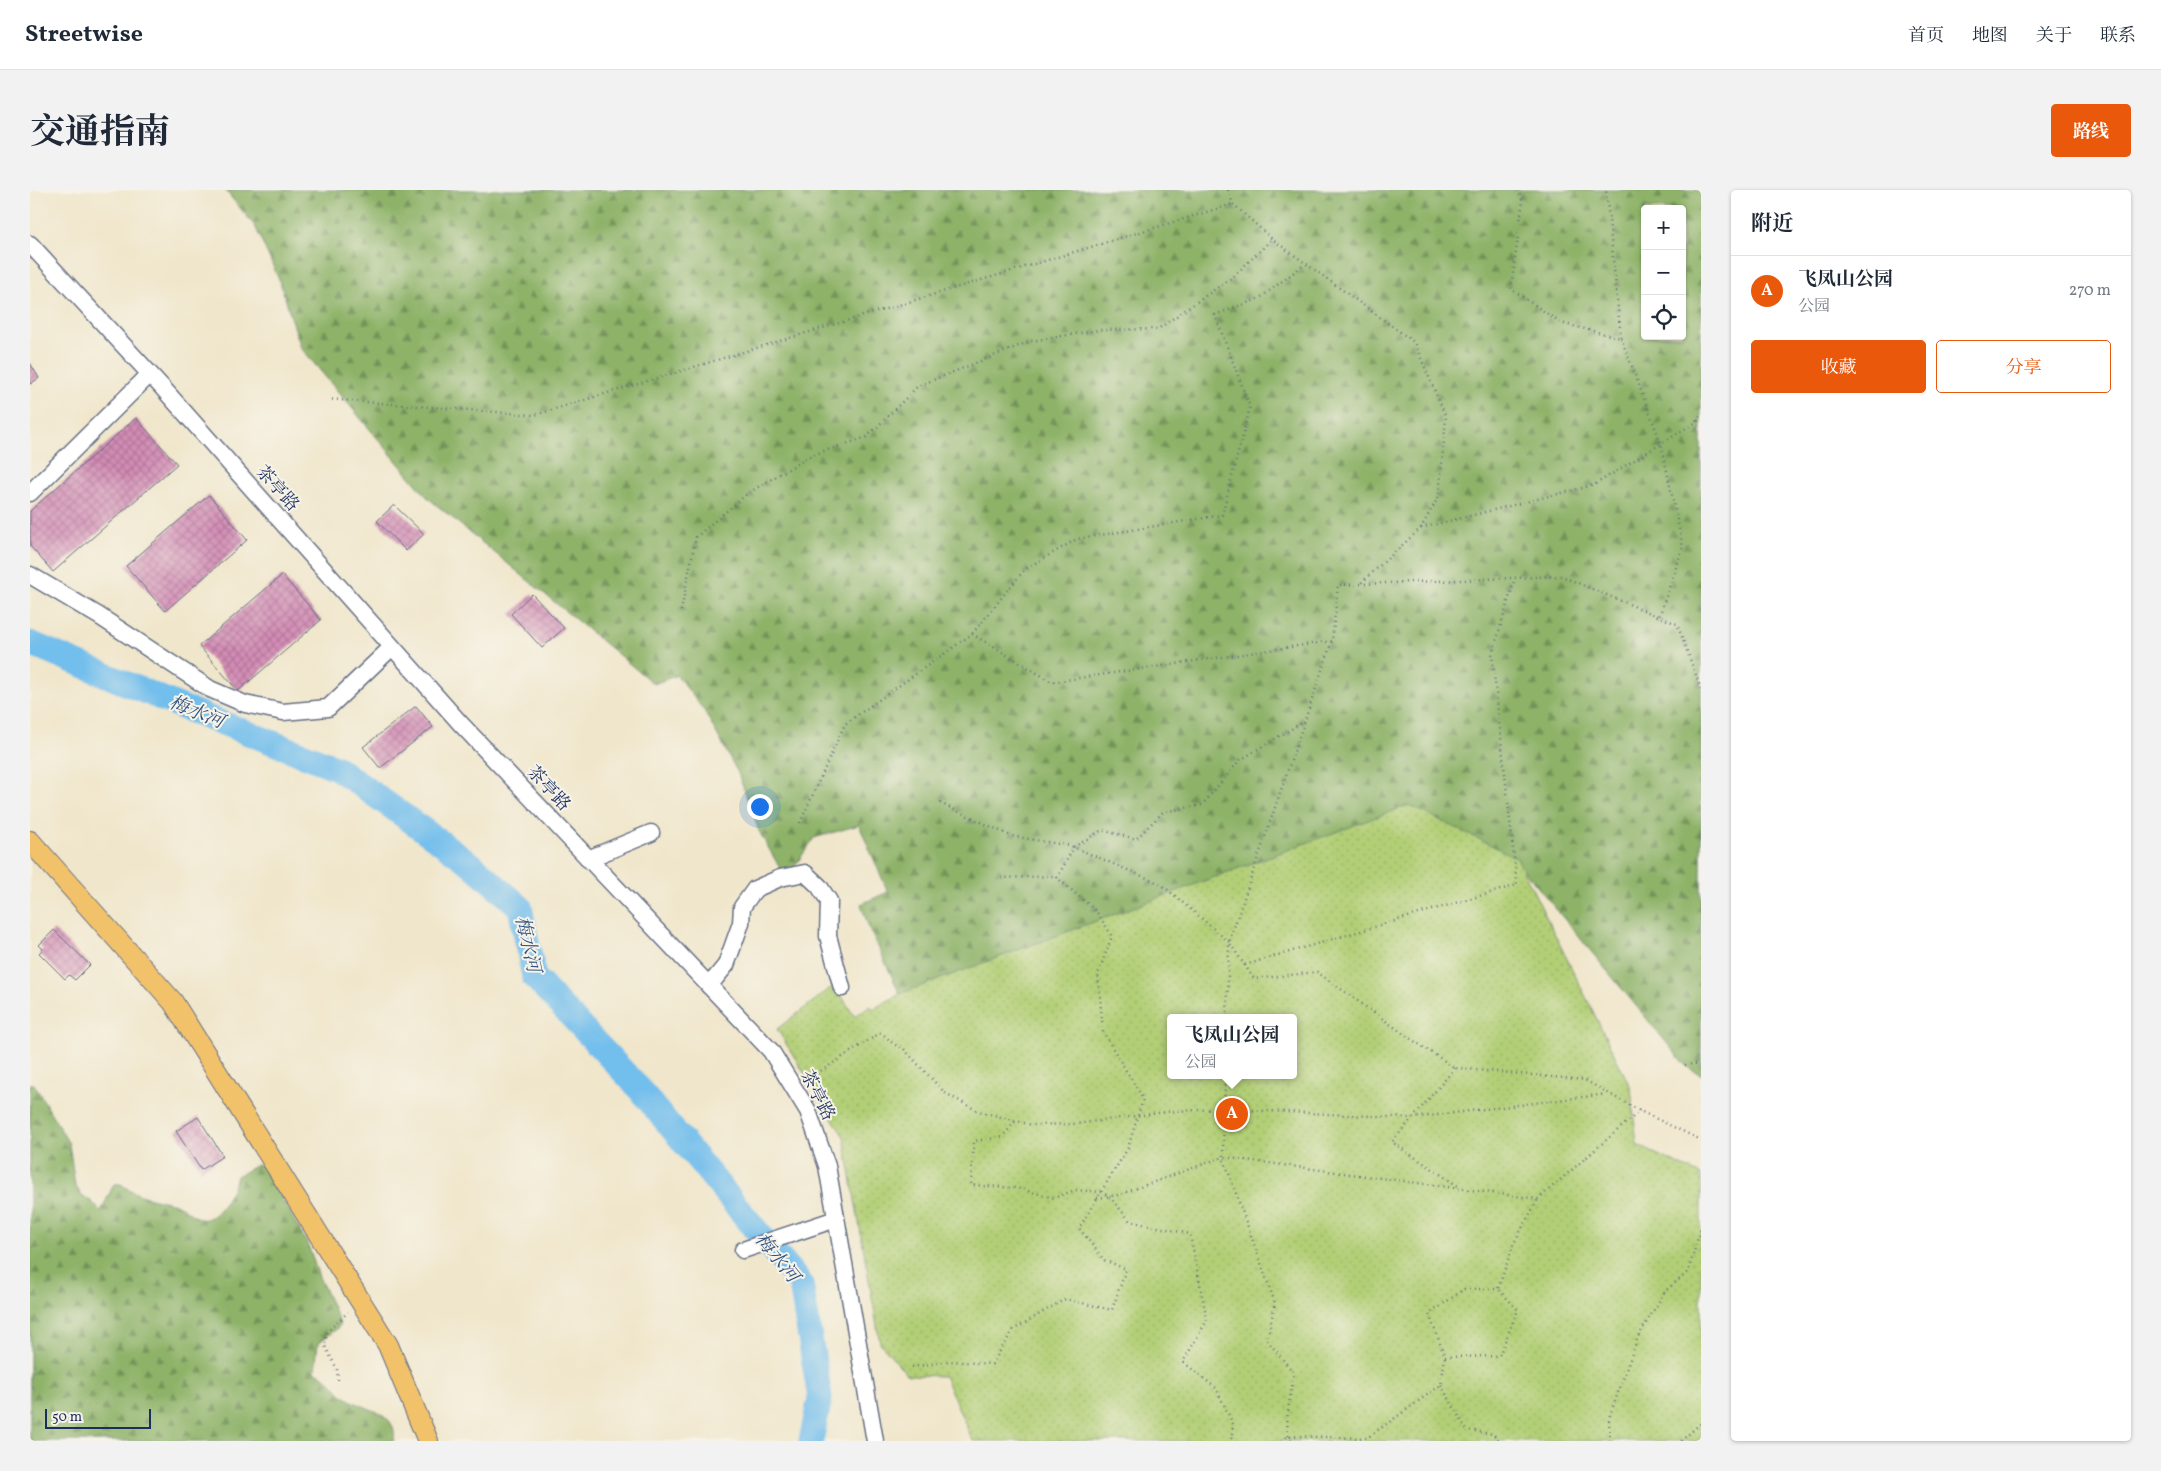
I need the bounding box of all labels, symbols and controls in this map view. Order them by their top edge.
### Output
text: Streetwise [25,18,143,52]
text: 首页 [1908,24,1944,49]
text: 地图 [1972,24,2008,49]
text: 关于 [2036,24,2072,49]
text: 联系 [2100,24,2136,49]
button: 路线 [2051,104,2131,157]
text: 交通指南 [30,110,170,158]
map controls [1641,205,1686,340]
button: + [1641,205,1686,250]
text: 附近 [1751,210,1793,239]
button: − [1641,250,1686,295]
text: 飞凤山公园 [1798,267,1893,293]
text: A [1761,280,1773,302]
text: 270 m [2069,280,2111,302]
button: locate [1641,295,1686,340]
text: 公园 [1798,296,1830,318]
button: 收藏 [1751,340,1926,393]
button: 分享 [1936,340,2111,393]
street label: 茶亭路 [250,461,304,517]
water label: 梅水河 [165,690,230,737]
street label: 茶亭路 [520,761,575,817]
your location [747,794,773,820]
water label: 梅水河 [508,914,547,978]
popup [1167,1014,1297,1079]
text: 飞凤山公园 [1184,1023,1280,1049]
text: 公园 [1184,1052,1217,1074]
street label: 茶亭路 [793,1066,840,1125]
pin: A [1216,1095,1248,1133]
water label: 梅水河 [748,1228,806,1291]
scale bar [45,1406,151,1429]
text: 50 m [52,1408,82,1427]

